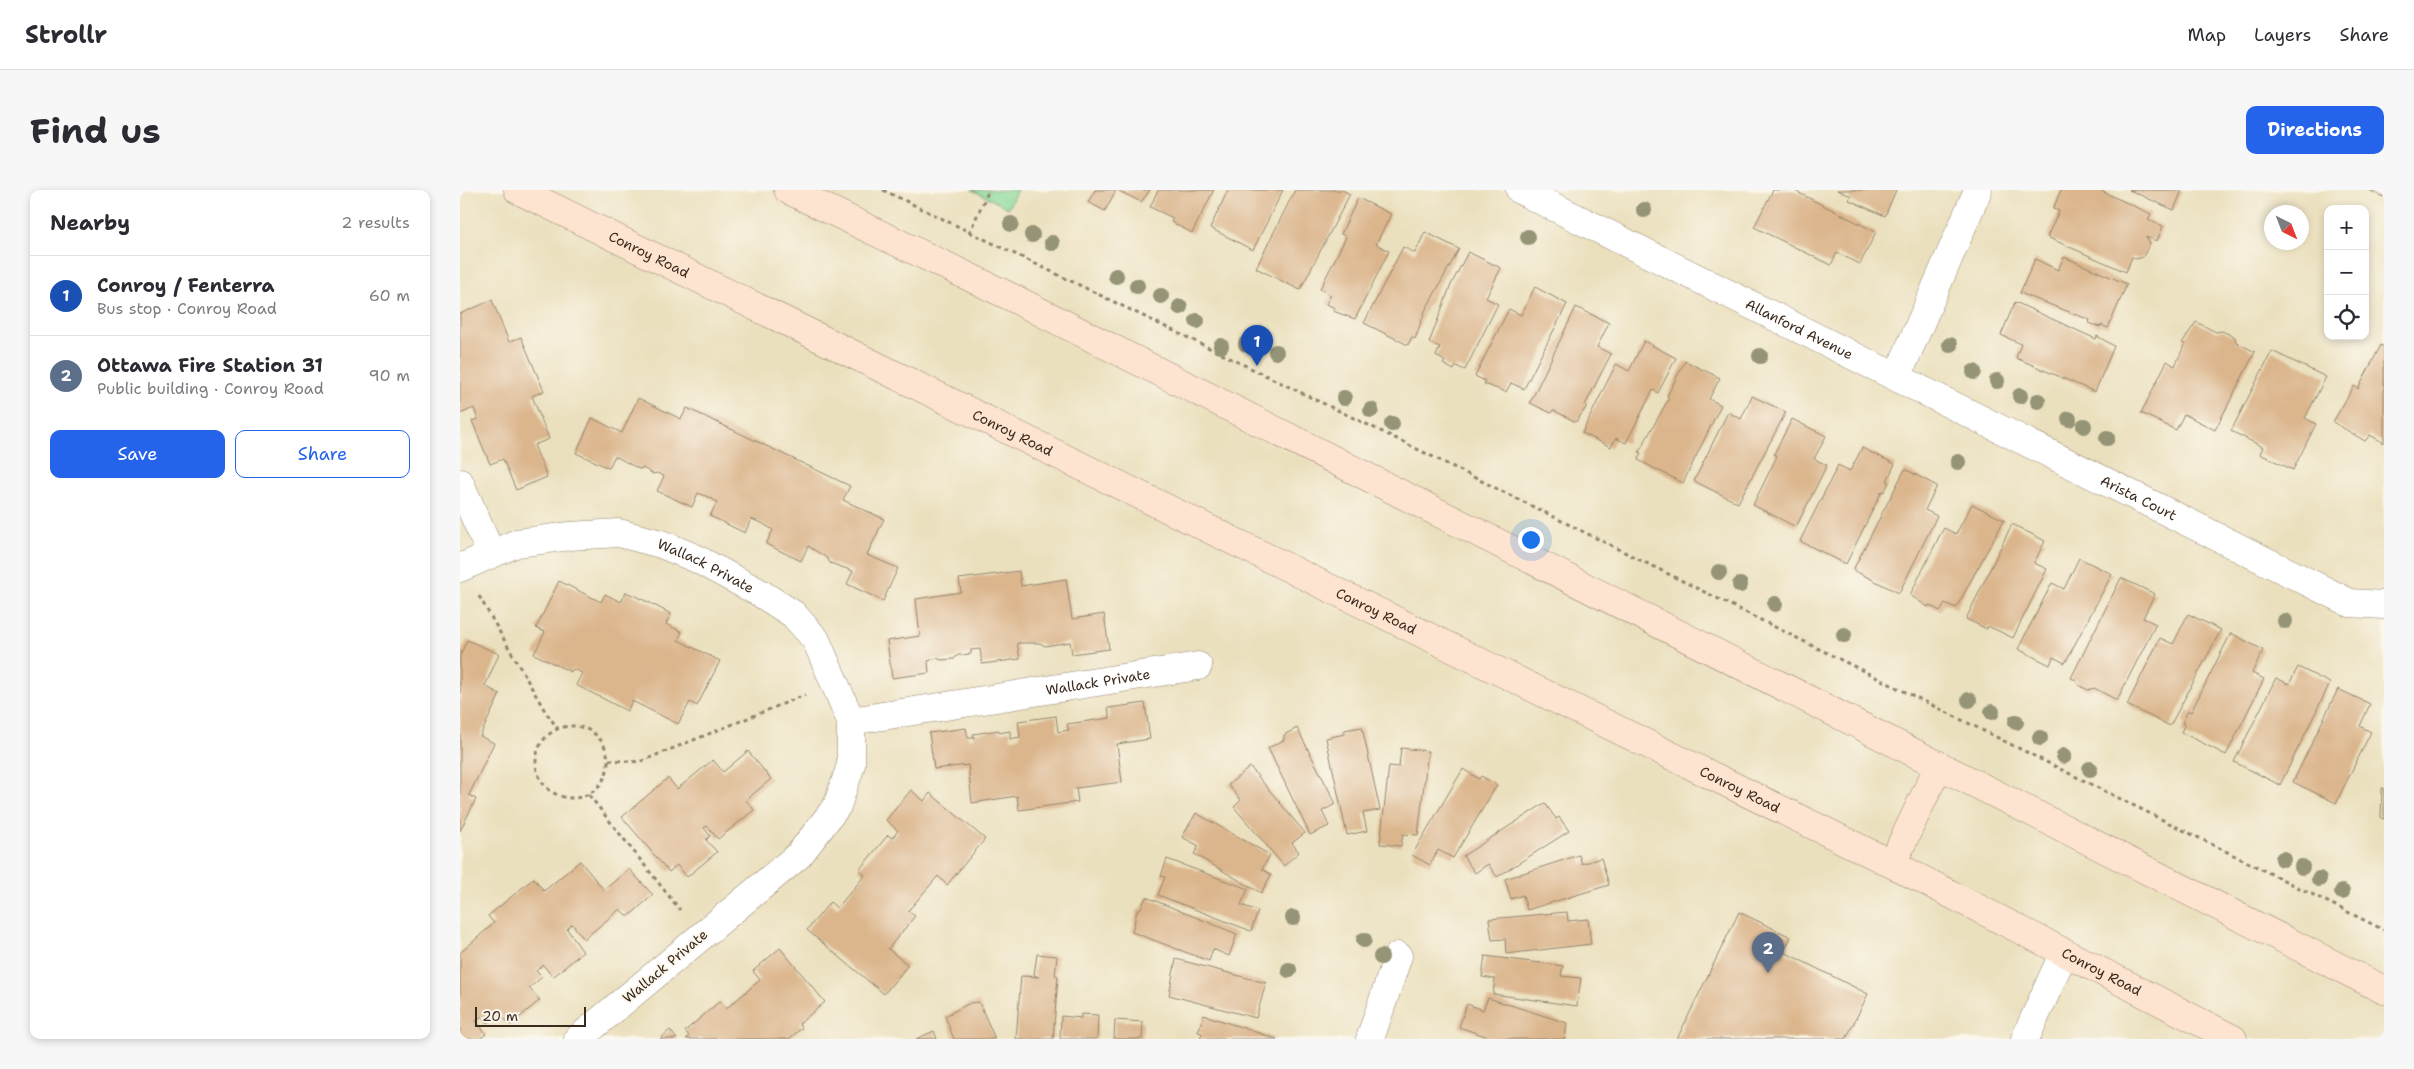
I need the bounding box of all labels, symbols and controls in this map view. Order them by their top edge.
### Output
text: Strollr [25,19,107,51]
text: Map [2188,23,2226,47]
text: Layers [2254,23,2311,47]
text: Share [2339,23,2389,47]
button: Directions [2246,106,2384,154]
text: Find us [30,107,161,154]
north arrow [2264,205,2309,250]
map controls [2324,205,2369,340]
button: + [2324,205,2369,250]
text: Nearby [50,209,130,237]
text: 2 results [341,212,410,233]
street label: Conroy Road [606,227,692,282]
button: − [2324,250,2369,295]
text: Conroy / Fenterra [97,273,275,298]
text: 1 [62,285,70,306]
text: 60 m [369,285,410,306]
street label: Allanford Avenue [1743,295,1856,363]
button: locate [2324,295,2369,340]
text: Bus stop · Conroy Road [97,298,277,319]
pin: 1 [1241,325,1273,366]
text: Ottawa Fire Station 31 [97,353,323,378]
text: 2 [60,365,72,386]
text: 90 m [369,365,410,386]
text: Public building · Conroy Road [97,378,324,399]
street label: Conroy Road [969,405,1056,460]
button: Save [50,430,225,478]
button: Share [235,430,410,478]
street label: Arista Court [2098,471,2180,524]
your location [1518,527,1544,553]
street label: Wallack Private [655,535,757,597]
street label: Conroy Road [1333,584,1420,638]
street label: Wallack Private [1044,665,1151,699]
street label: Conroy Road [1697,762,1783,817]
street label: Wallack Private [619,925,711,1007]
pin: 2 [1752,932,1784,973]
street label: Conroy Road [2059,944,2145,1000]
scale bar [475,1004,586,1027]
text: 20 m [482,1007,518,1025]

